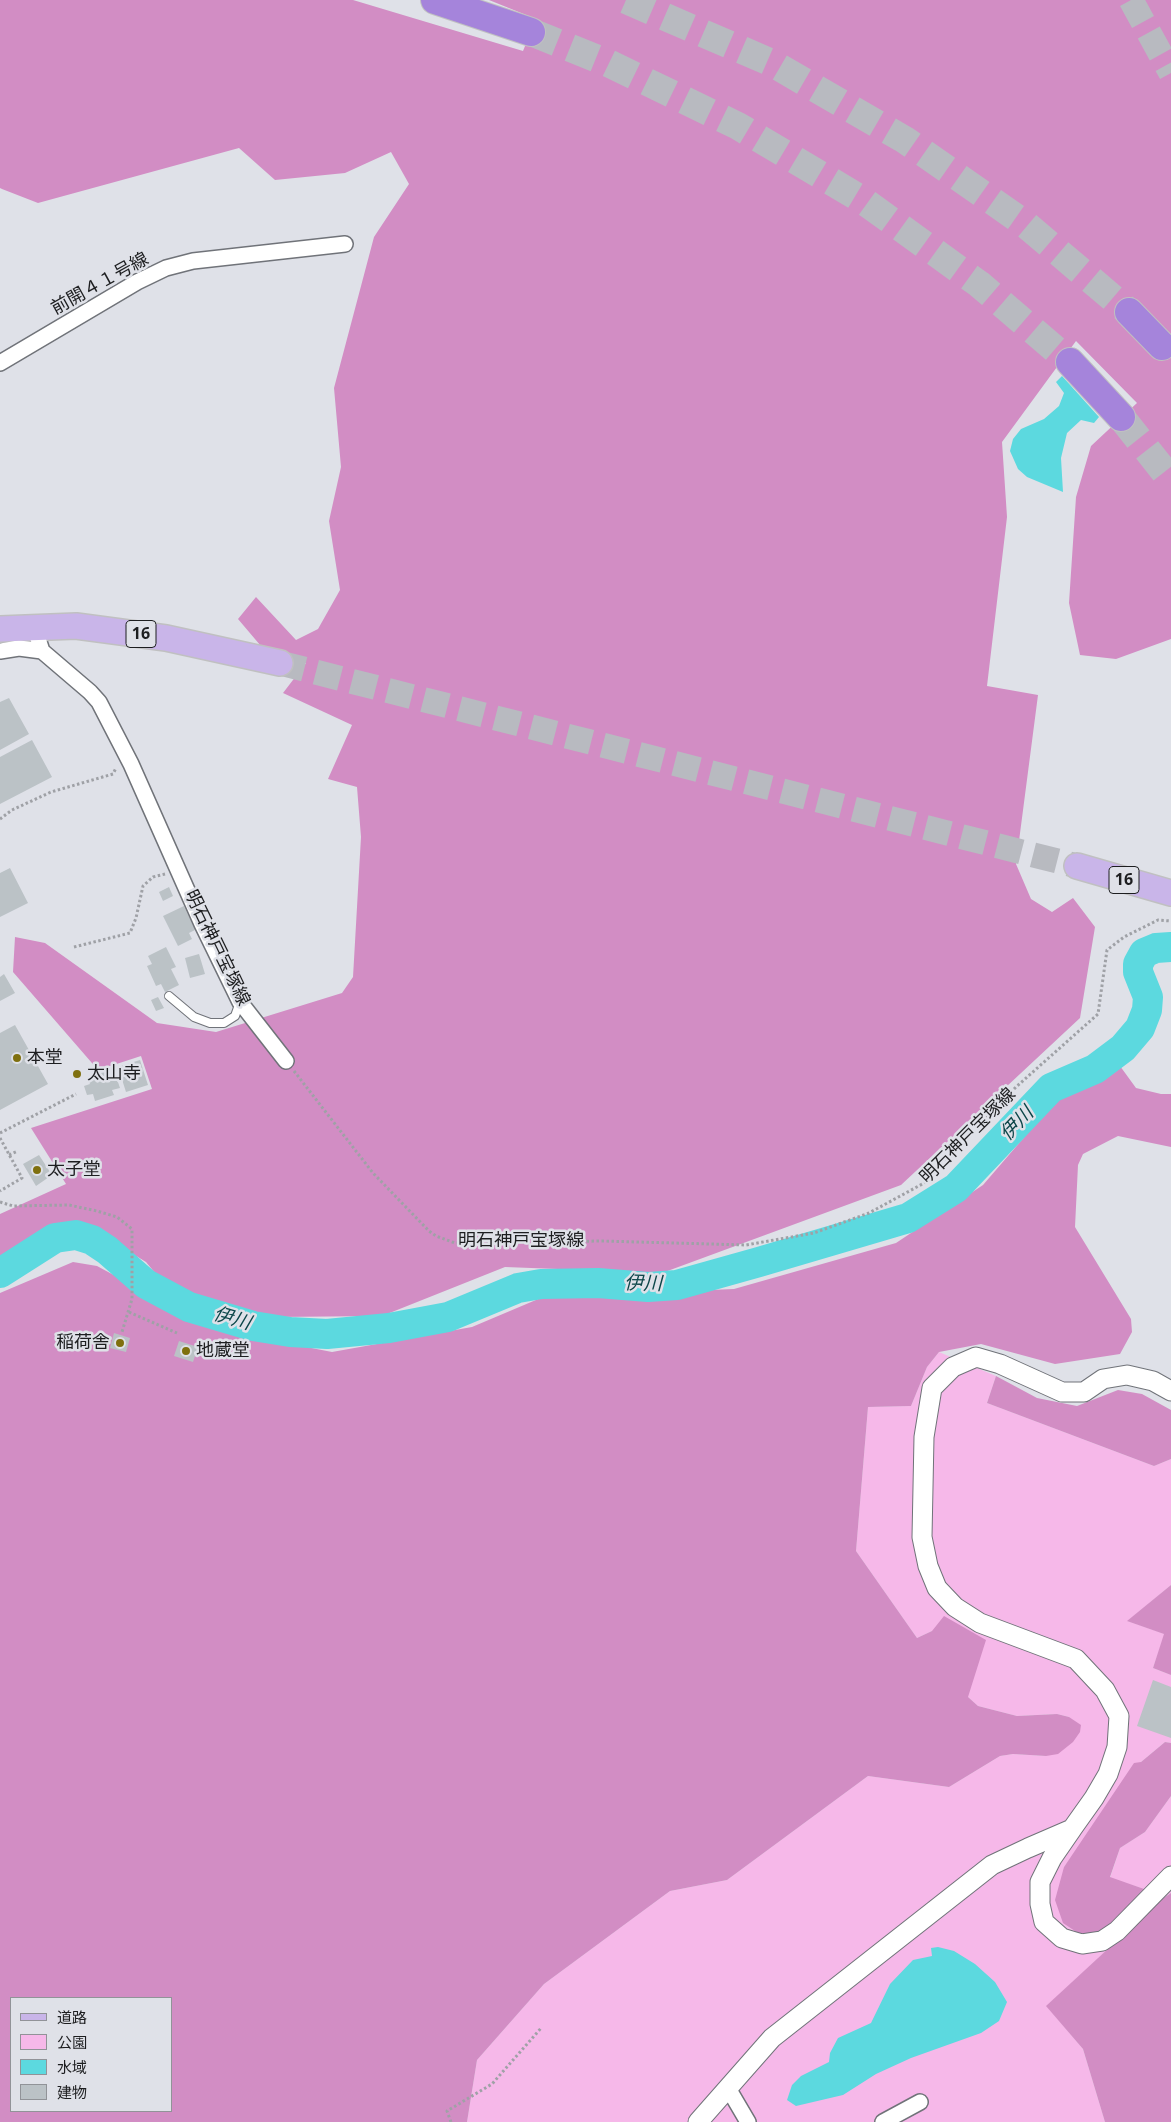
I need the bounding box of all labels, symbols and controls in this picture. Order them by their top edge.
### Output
street label: 前開４１号線 [48,248,152,320]
road number: 16 [126,620,156,648]
road number: 16 [1109,866,1139,894]
street label: 明石神戸宝塚線 [180,887,254,1009]
place label: 本堂 [27,1047,63,1069]
marker: 本堂 [11,1052,23,1064]
place label: 太山寺 [87,1063,141,1085]
marker: 太山寺 [71,1068,83,1080]
street label: 明石神戸宝塚線 [916,1084,1020,1188]
water label: 伊川 [996,1102,1038,1146]
place label: 太子堂 [47,1159,101,1181]
marker: 太子堂 [31,1164,43,1176]
street label: 明石神戸宝塚線 [458,1230,584,1252]
water label: 伊川 [624,1272,662,1296]
water label: 伊川 [211,1303,253,1335]
place label: 稲荷舎 [56,1332,110,1354]
marker: 稲荷舎 [114,1337,126,1349]
place label: 地蔵堂 [196,1340,250,1362]
marker: 地蔵堂 [180,1345,192,1357]
legend [10,1997,172,2112]
text: 道路 [57,2007,87,2027]
text: 公園 [57,2032,87,2052]
text: 水域 [57,2057,87,2077]
text: 建物 [57,2082,87,2102]

